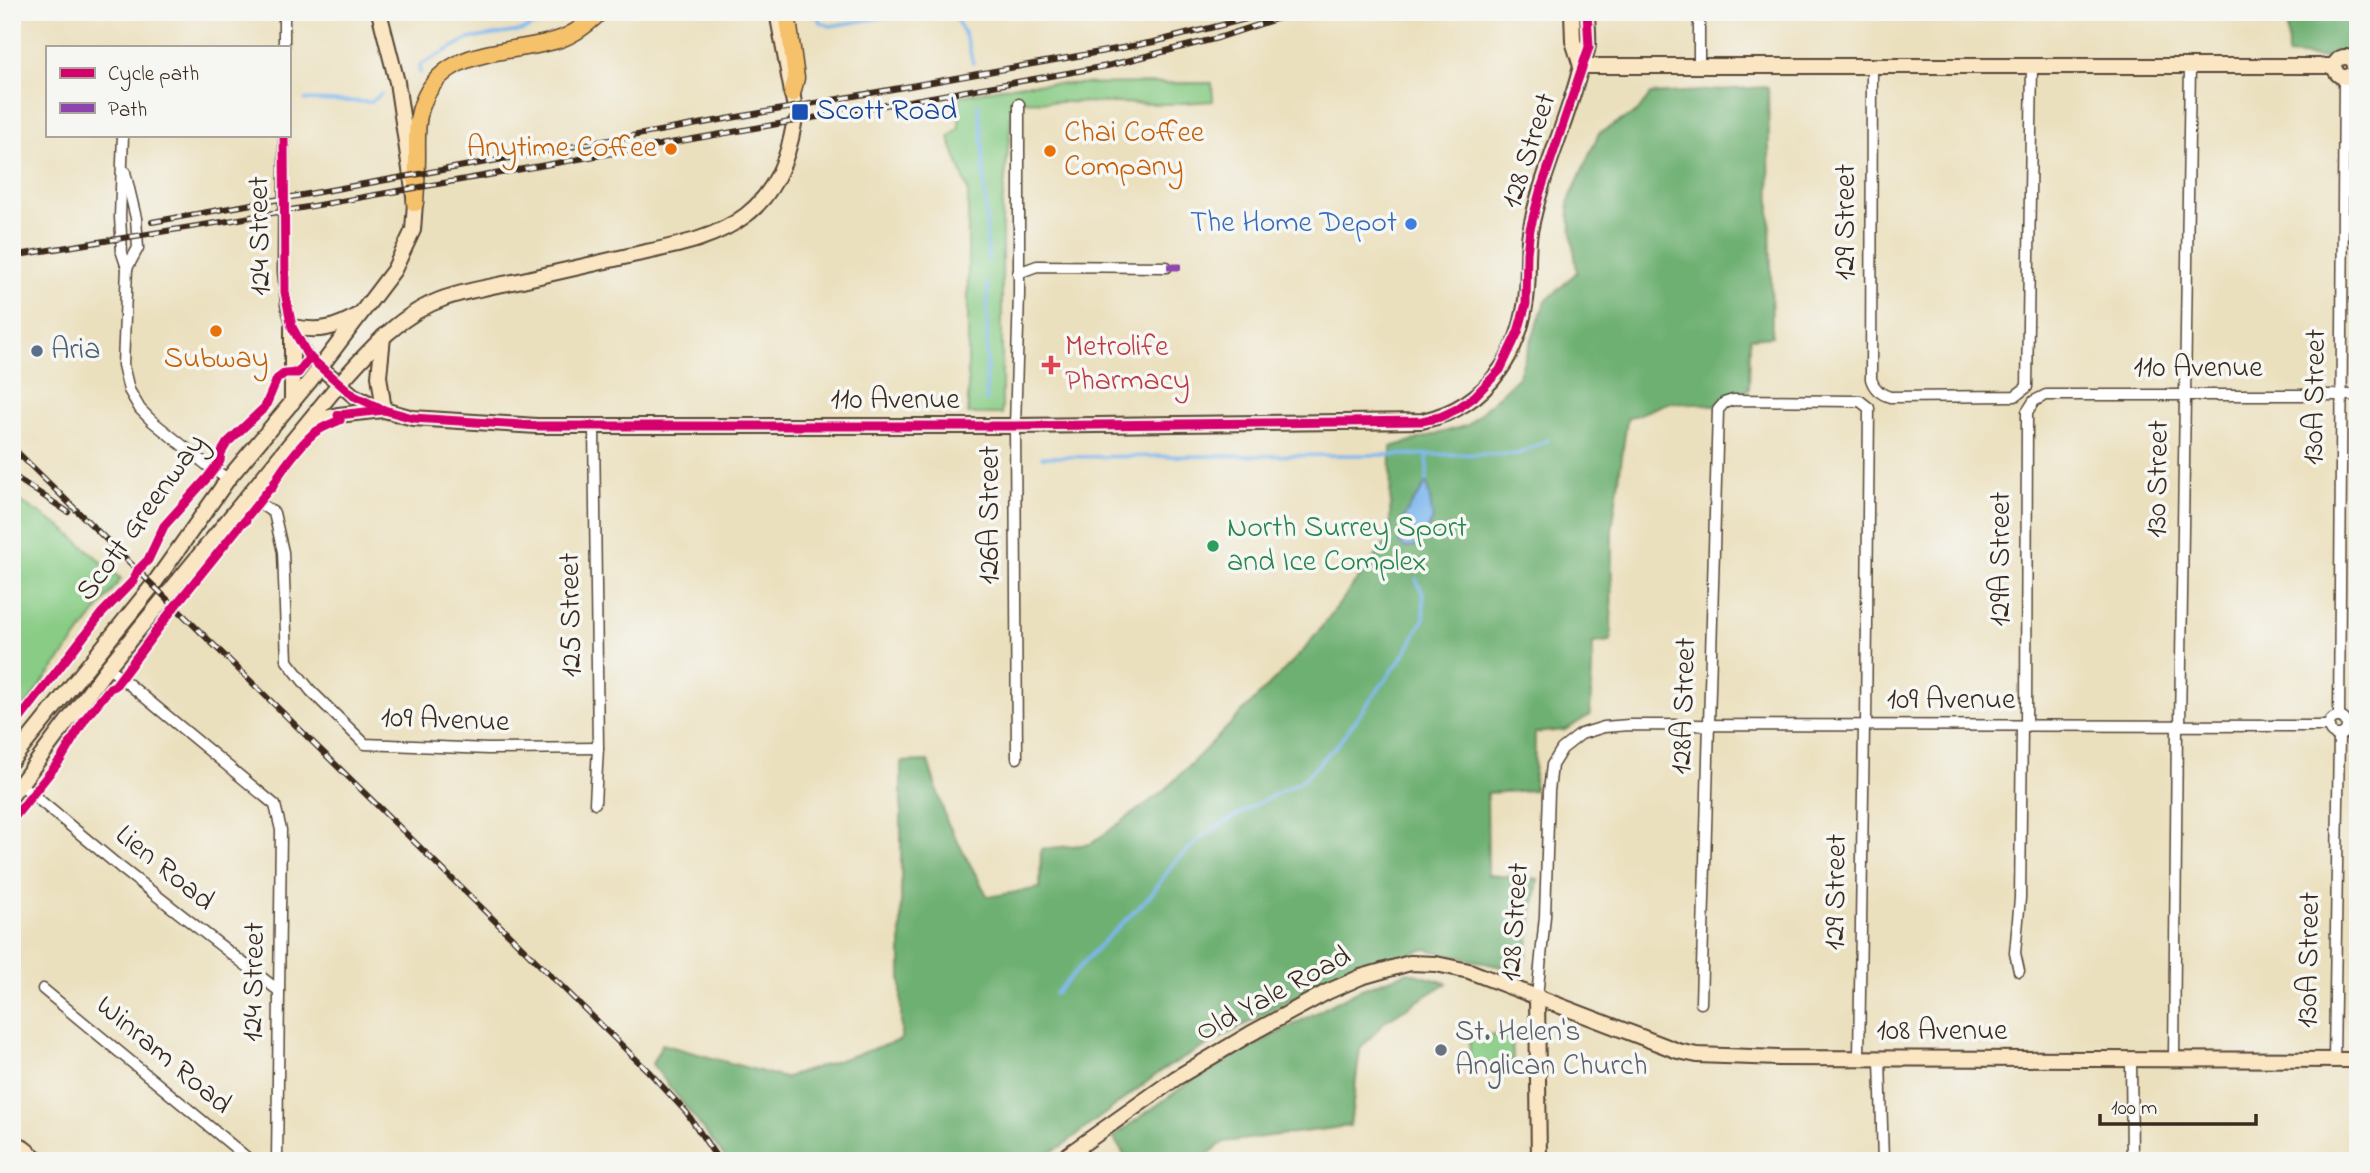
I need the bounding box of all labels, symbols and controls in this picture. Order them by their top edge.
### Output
legend [46,46,290,136]
text: Cycle path [108,60,199,92]
street label: 128 Street [1491,88,1569,214]
place label: Scott Road [816,90,957,134]
text: Path [108,96,147,126]
marker: Scott Road [790,102,810,122]
place label: Chai Coffee Company [1064,112,1205,190]
place label: Anytime Coffee [467,127,658,171]
marker: Anytime Coffee [663,141,679,157]
marker: Chai Coffee Company [1042,143,1058,159]
street label: 129 Street [1825,164,1869,280]
street label: 124 Street [238,176,284,296]
place label: The Home Depot [1190,202,1397,246]
marker: The Home Depot [1403,216,1419,232]
marker: Subway [208,323,224,339]
place label: Metrolife Pharmacy [1065,326,1190,404]
street label: 130A Street [2293,328,2339,466]
place label: Aria [51,329,100,373]
place label: Subway [164,338,268,382]
marker: Aria [29,343,45,359]
street label: 110 Avenue [2133,347,2263,391]
marker: Metrolife Pharmacy [1043,357,1059,373]
street label: 110 Avenue [830,379,960,423]
street label: 130 Street [2136,420,2182,538]
street label: Scott Greenway [66,425,218,611]
street label: 126A Street [969,445,1013,585]
street label: 129A Street [1980,491,2024,627]
place label: North Surrey Sport and Ice Complex [1227,507,1467,585]
marker: North Surrey Sport and Ice Complex [1205,538,1221,554]
street label: 125 Street [549,552,595,678]
street label: 128A Street [1661,637,1709,775]
street label: 109 Avenue [1887,679,2016,723]
street label: 109 Avenue [380,697,511,745]
street label: Lien Road [105,815,224,923]
street label: 129 Street [1814,833,1860,951]
street label: 128 Street [1490,861,1542,983]
street label: 130A Street [2287,891,2333,1029]
street label: 124 Street [232,922,278,1042]
street label: Old Yale Road [1188,936,1360,1054]
street label: Winram Road [85,986,241,1126]
street label: 108 Avenue [1877,1010,2008,1054]
place label: St. Helen's Anglican Church [1455,1011,1647,1089]
marker: St. Helen's Anglican Church [1433,1042,1449,1058]
scale bar [2100,1082,2256,1126]
text: 100 m [2111,1094,2157,1124]

